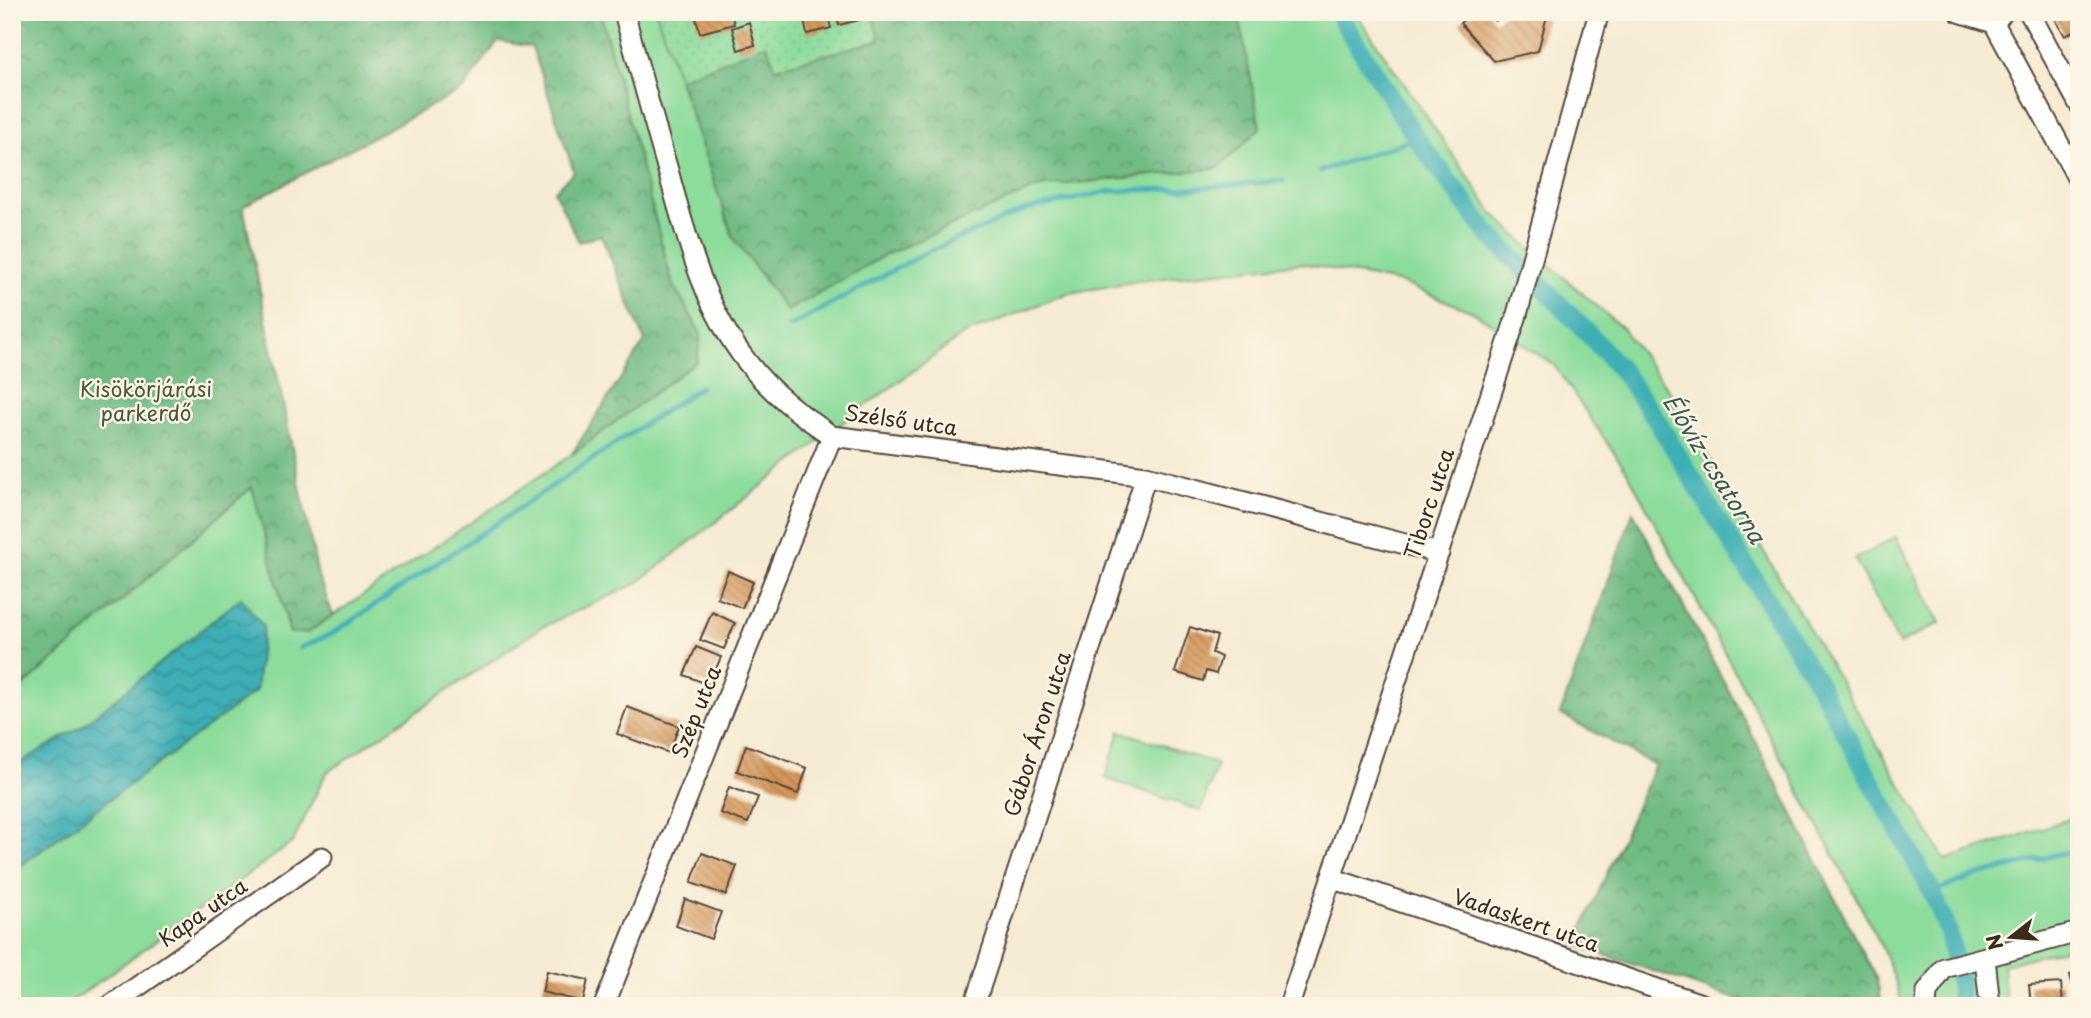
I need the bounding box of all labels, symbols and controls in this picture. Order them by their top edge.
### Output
park label: Kisökörjárási parkerdő [80,372,212,428]
water label: Élővíz-csatorna [1655,386,1776,550]
street label: Szélső utca [843,395,960,443]
street label: Tiborc utca [1395,444,1461,563]
street label: Gábor Áron utca [994,647,1078,820]
street label: Szép utca [662,660,728,762]
street label: Kapa utca [151,869,253,954]
street label: Vadaskert utca [1449,879,1604,959]
north arrow [1976,902,2046,972]
text: N [1978,931,2009,954]

